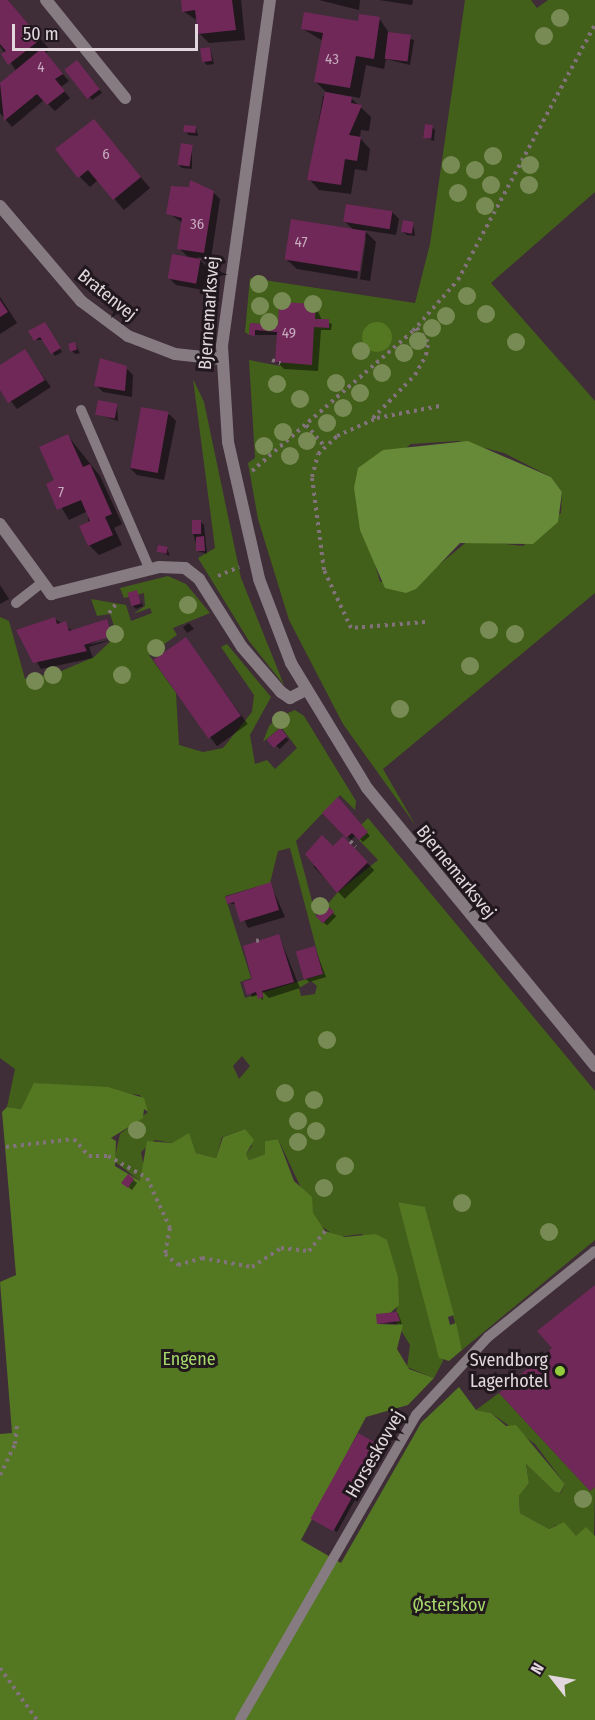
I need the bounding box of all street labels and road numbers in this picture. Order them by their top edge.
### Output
street label: Bjernemarksvej [194,255,224,371]
street label: Bratenvej [73,265,141,325]
street label: Bjernemarksvej [412,821,500,923]
street label: Horseskovvej [341,1406,409,1502]

